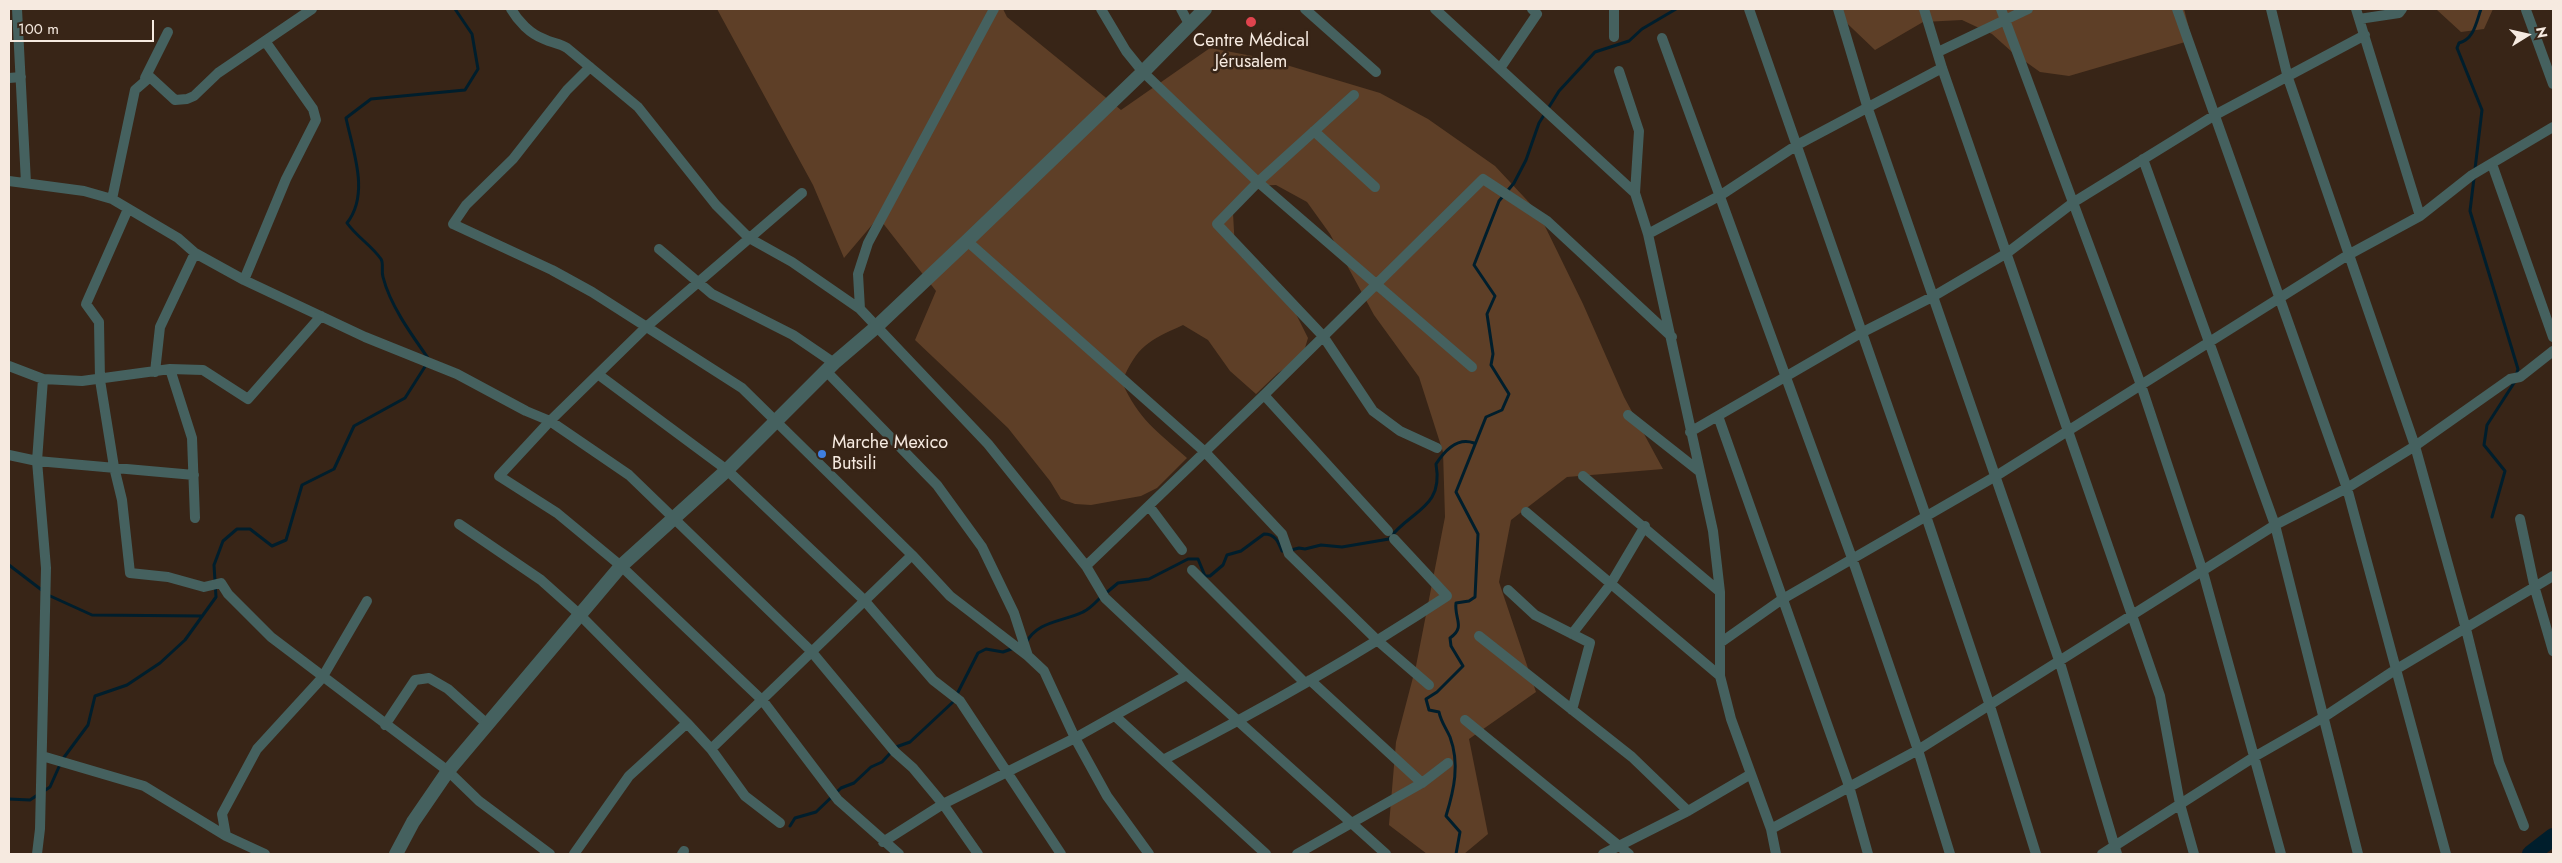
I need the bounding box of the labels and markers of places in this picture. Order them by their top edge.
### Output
marker: Centre Médical Jérusalem [1244,15,1258,29]
place label: Centre Médical Jérusalem [1193,31,1309,74]
place label: Marche Mexico Butsili [832,433,948,476]
marker: Marche Mexico Butsili [816,448,828,460]

